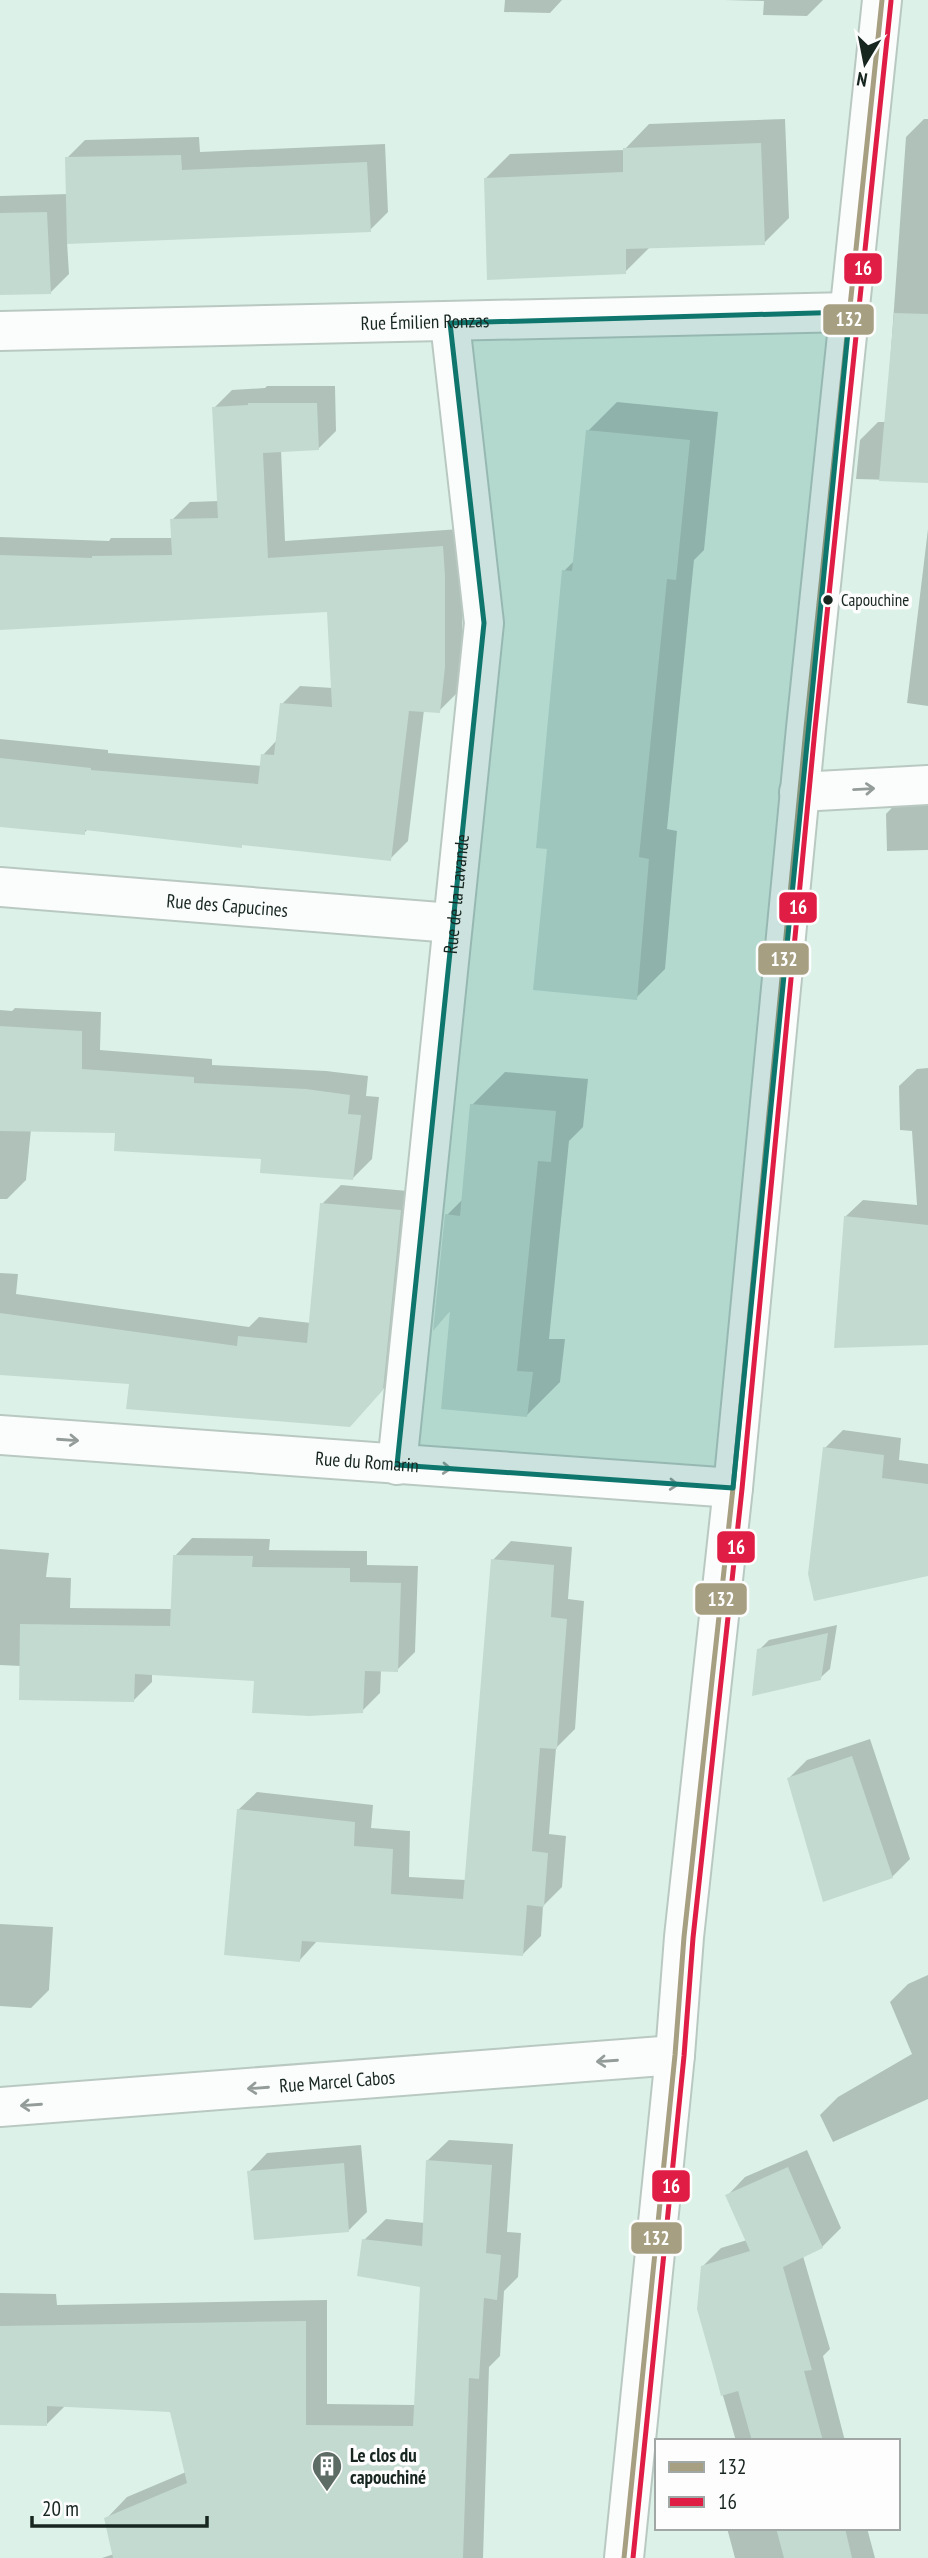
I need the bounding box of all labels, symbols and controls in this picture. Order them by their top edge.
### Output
north arrow [830,28,900,98]
text: N [855,67,869,92]
line badge: 16 [843,252,883,285]
text: 16 [854,256,872,280]
line badge: 132 [822,303,875,336]
text: 132 [835,307,863,331]
street label: Rue Émilien Ronzas [360,308,489,335]
place label: Capouchine [841,589,909,611]
marker: Capouchine [821,593,835,607]
one-way arrow [852,782,875,795]
street label: Rue de la Lavande [438,833,474,955]
street label: Rue des Capucines [166,888,289,922]
line badge: 16 [778,891,818,924]
text: 16 [789,895,807,919]
line badge: 132 [757,942,810,976]
text: 132 [770,947,798,971]
one-way arrow [56,1434,79,1447]
street label: Rue du Romarin [314,1446,420,1477]
one-way arrow [430,1462,452,1475]
one-way arrow [657,1477,680,1490]
line badge: 16 [716,1530,756,1564]
text: 16 [727,1535,745,1559]
line badge: 132 [694,1582,748,1616]
text: 132 [707,1587,735,1611]
one-way arrow [596,2055,619,2068]
street label: Rue Marcel Cabos [278,2065,396,2097]
one-way arrow [247,2081,270,2094]
one-way arrow [20,2099,43,2112]
line badge: 16 [651,2169,691,2203]
text: 16 [662,2174,680,2198]
line badge: 132 [630,2221,683,2255]
text: 132 [642,2226,670,2250]
legend [655,2439,900,2530]
place label: Le clos du capouchiné [350,2443,426,2489]
building icon: Le clos du capouchiné [310,2449,344,2493]
text: 132 [718,2453,746,2480]
scale bar [32,2484,206,2528]
text: 16 [718,2488,737,2515]
text: 20 m [42,2495,79,2522]

